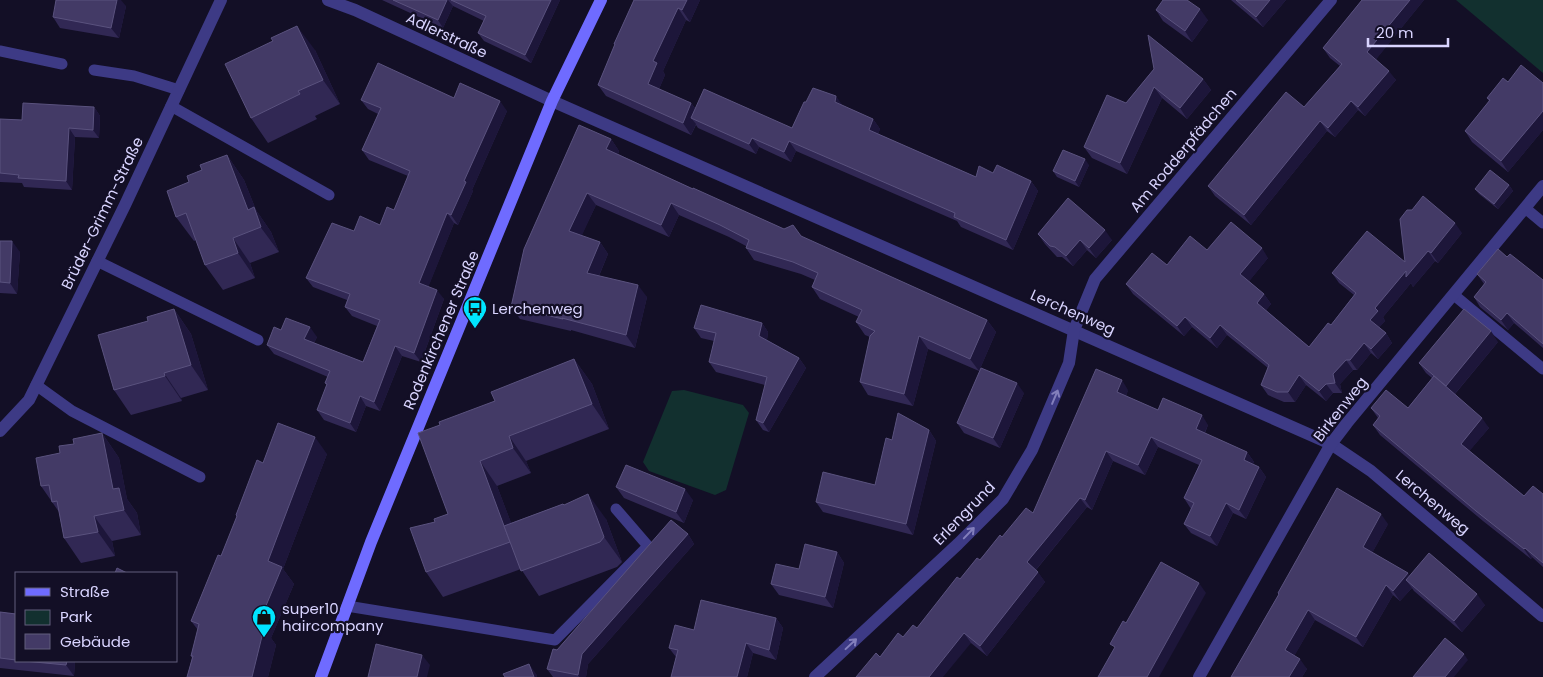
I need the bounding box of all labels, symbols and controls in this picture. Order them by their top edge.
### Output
street label: Adlerstraße [403,7,491,63]
scale bar [1368,15,1448,47]
text: 20 m [1376,22,1414,43]
street label: Am Rodderpfädchen [1125,83,1241,217]
street label: Brüder-Grimm-Straße [56,133,148,293]
street label: Rodenkirchener Straße [398,247,484,413]
street label: Lerchenweg [1027,284,1119,340]
bus stop icon: Lerchenweg [462,295,488,329]
place label: Lerchenweg [492,298,583,319]
street label: Birkenweg [1308,372,1372,446]
one-way arrow [1050,390,1060,405]
street label: Lerchenweg [1391,465,1475,539]
street label: Erlengrund [928,477,1000,549]
one-way arrow [963,527,975,539]
legend [15,572,178,662]
text: Straße [60,581,110,602]
place label: super10 haircompany [282,598,384,636]
shop icon: super10 haircompany [251,604,277,638]
text: Park [60,606,92,627]
text: Gebäude [60,631,130,652]
one-way arrow [844,638,857,650]

